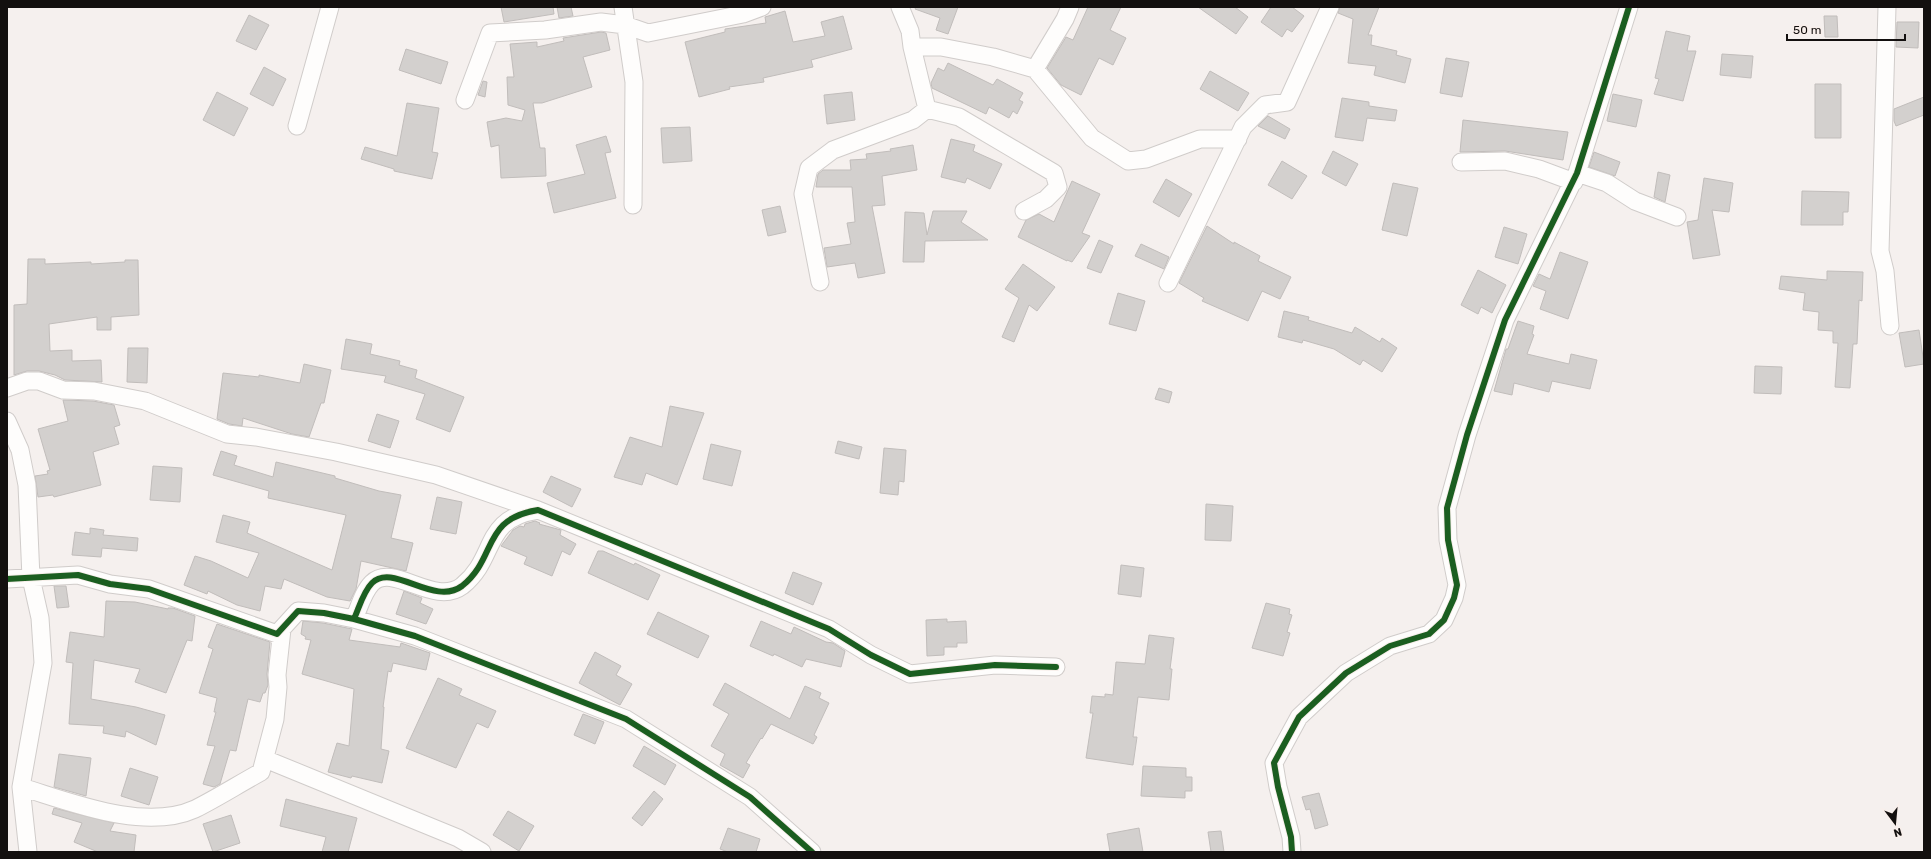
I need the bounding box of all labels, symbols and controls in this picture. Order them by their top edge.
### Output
scale bar [1787,16,1905,42]
text: 50 m [1793,23,1821,37]
north arrow [1875,803,1915,843]
text: N [1892,825,1903,839]

